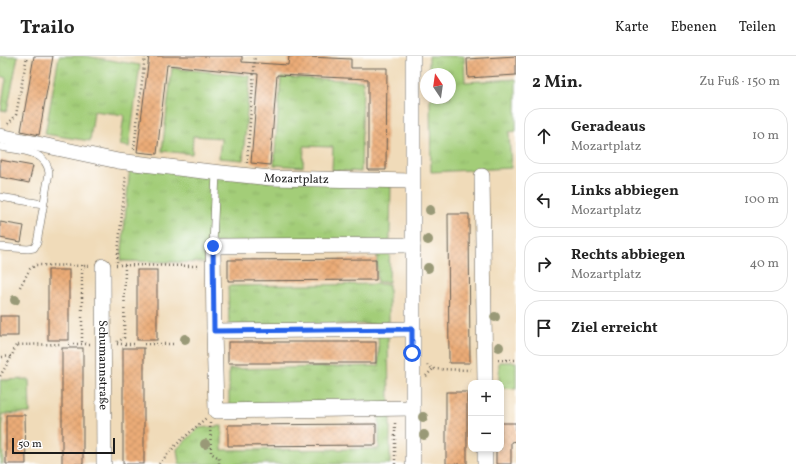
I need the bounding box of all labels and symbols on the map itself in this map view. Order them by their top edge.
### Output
north arrow [420,68,456,104]
street label: Mozartplatz [263,170,329,188]
route end [204,237,222,255]
street label: Schumannstraße [94,320,111,410]
route start [403,344,421,362]
scale bar [12,436,115,455]

